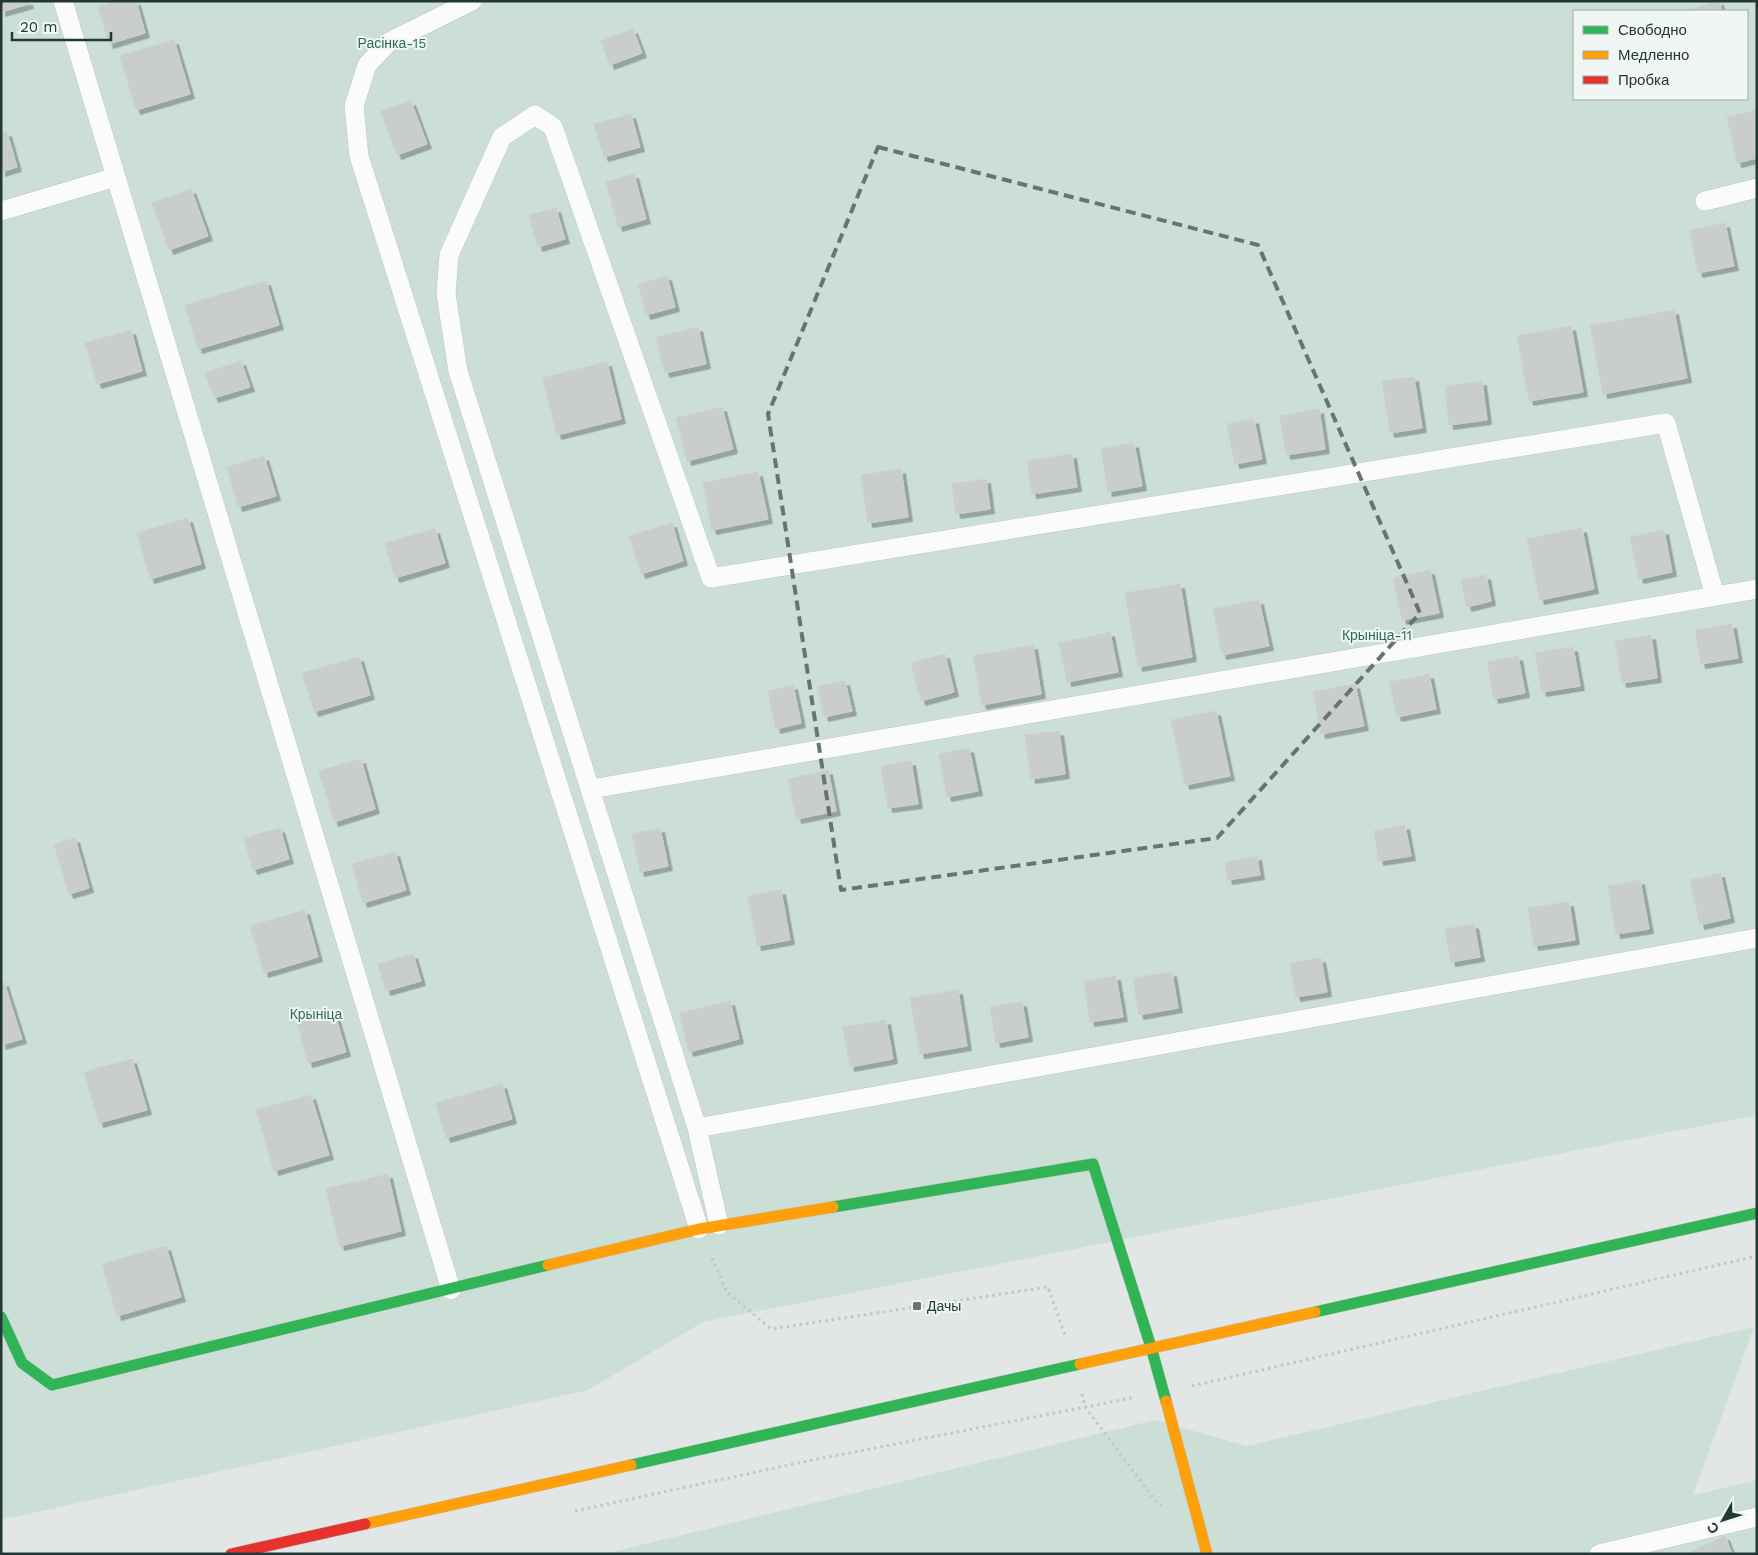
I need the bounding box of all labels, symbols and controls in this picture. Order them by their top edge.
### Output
scale bar [12,10,111,42]
legend [1573,10,1748,100]
text: 20 m [20,18,58,36]
text: Свободно [1618,21,1687,39]
park label: Расінка-15 [358,35,426,51]
text: Медленно [1618,46,1689,64]
text: Пробка [1618,71,1670,89]
park label: Крыніца-11 [1342,627,1412,643]
park label: Крыніца [290,1006,343,1022]
place label: Дачы [927,1298,961,1314]
marker: Дачы [911,1300,923,1312]
north arrow [1698,1495,1748,1545]
text: С [1703,1519,1722,1537]

